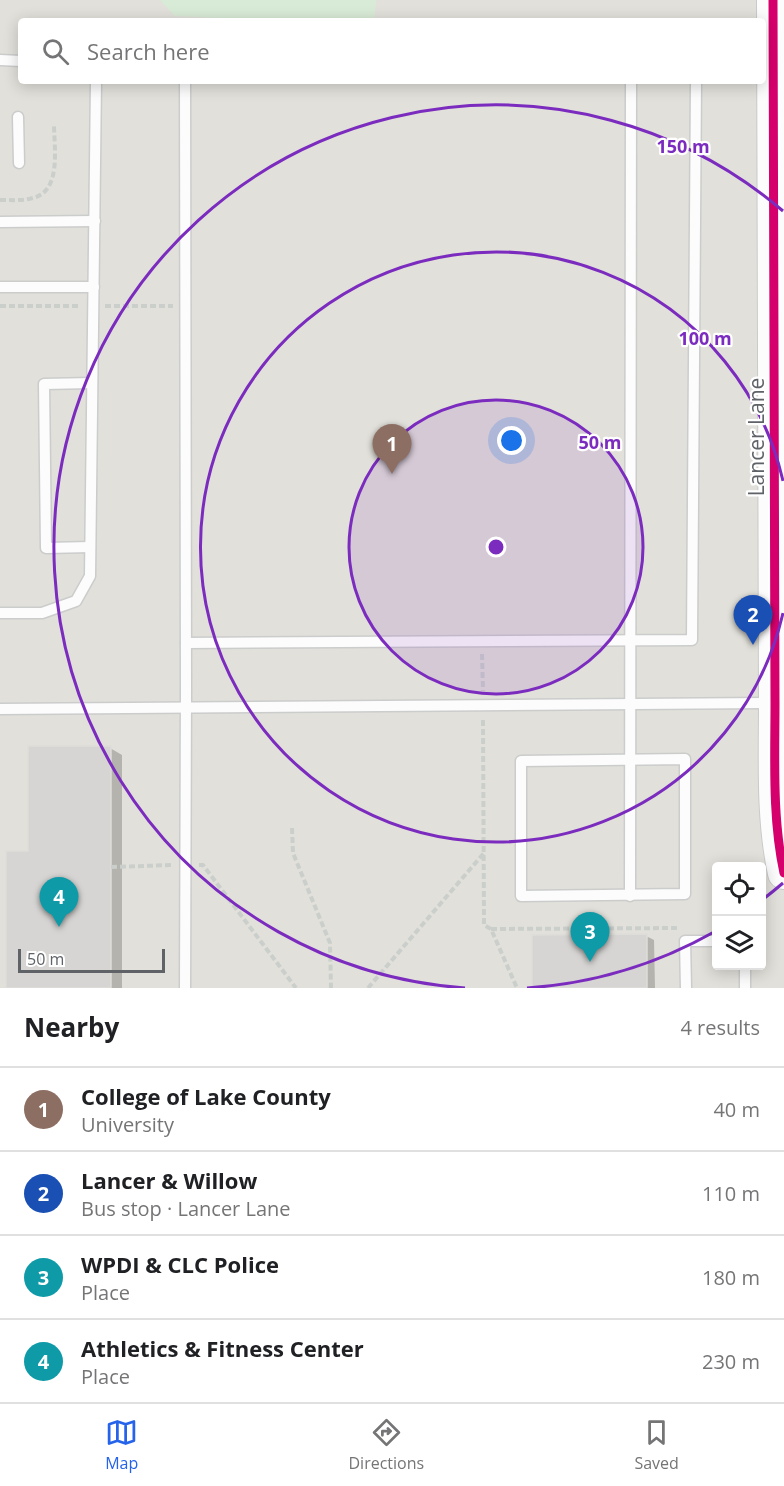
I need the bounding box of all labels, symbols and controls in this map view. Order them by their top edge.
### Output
search box [18,18,766,84]
icon: search [39,35,72,68]
text: Search here [87,36,210,66]
text: 150 m [656,134,710,158]
text: 100 m [678,326,732,350]
street label: Lancer Lane [742,378,770,496]
pin: 1 [372,424,412,474]
your location [497,426,526,455]
text: 50 m [579,430,621,454]
centre of rings [486,537,506,557]
pin: 2 [734,596,772,645]
map controls [712,862,766,970]
button: locate [712,862,766,916]
pin: 4 [40,878,78,927]
pin: 3 [570,912,610,962]
button: layers [712,916,766,970]
scale bar [18,946,165,974]
text: 50 m [27,948,64,970]
text: Nearby [24,1009,119,1045]
text: 4 results [680,1014,760,1041]
text: College of Lake County [81,1081,331,1111]
text: 1 [38,1096,49,1123]
text: 40 m [713,1096,760,1123]
text: University [81,1111,174,1138]
text: Lancer & Willow [81,1165,257,1195]
text: 2 [38,1180,49,1207]
text: 110 m [702,1180,760,1207]
text: Bus stop · Lancer Lane [81,1195,291,1222]
text: WPDI & CLC Police [81,1249,279,1279]
text: 3 [38,1264,49,1291]
text: 180 m [702,1264,760,1291]
text: Place [81,1279,130,1306]
text: Athletics & Fitness Center [81,1333,364,1363]
text: 4 [38,1348,49,1375]
text: 230 m [702,1348,760,1375]
text: Place [81,1363,130,1390]
tab: Map [105,1416,138,1474]
tab: Directions [349,1416,424,1474]
tab: Saved [634,1416,679,1474]

